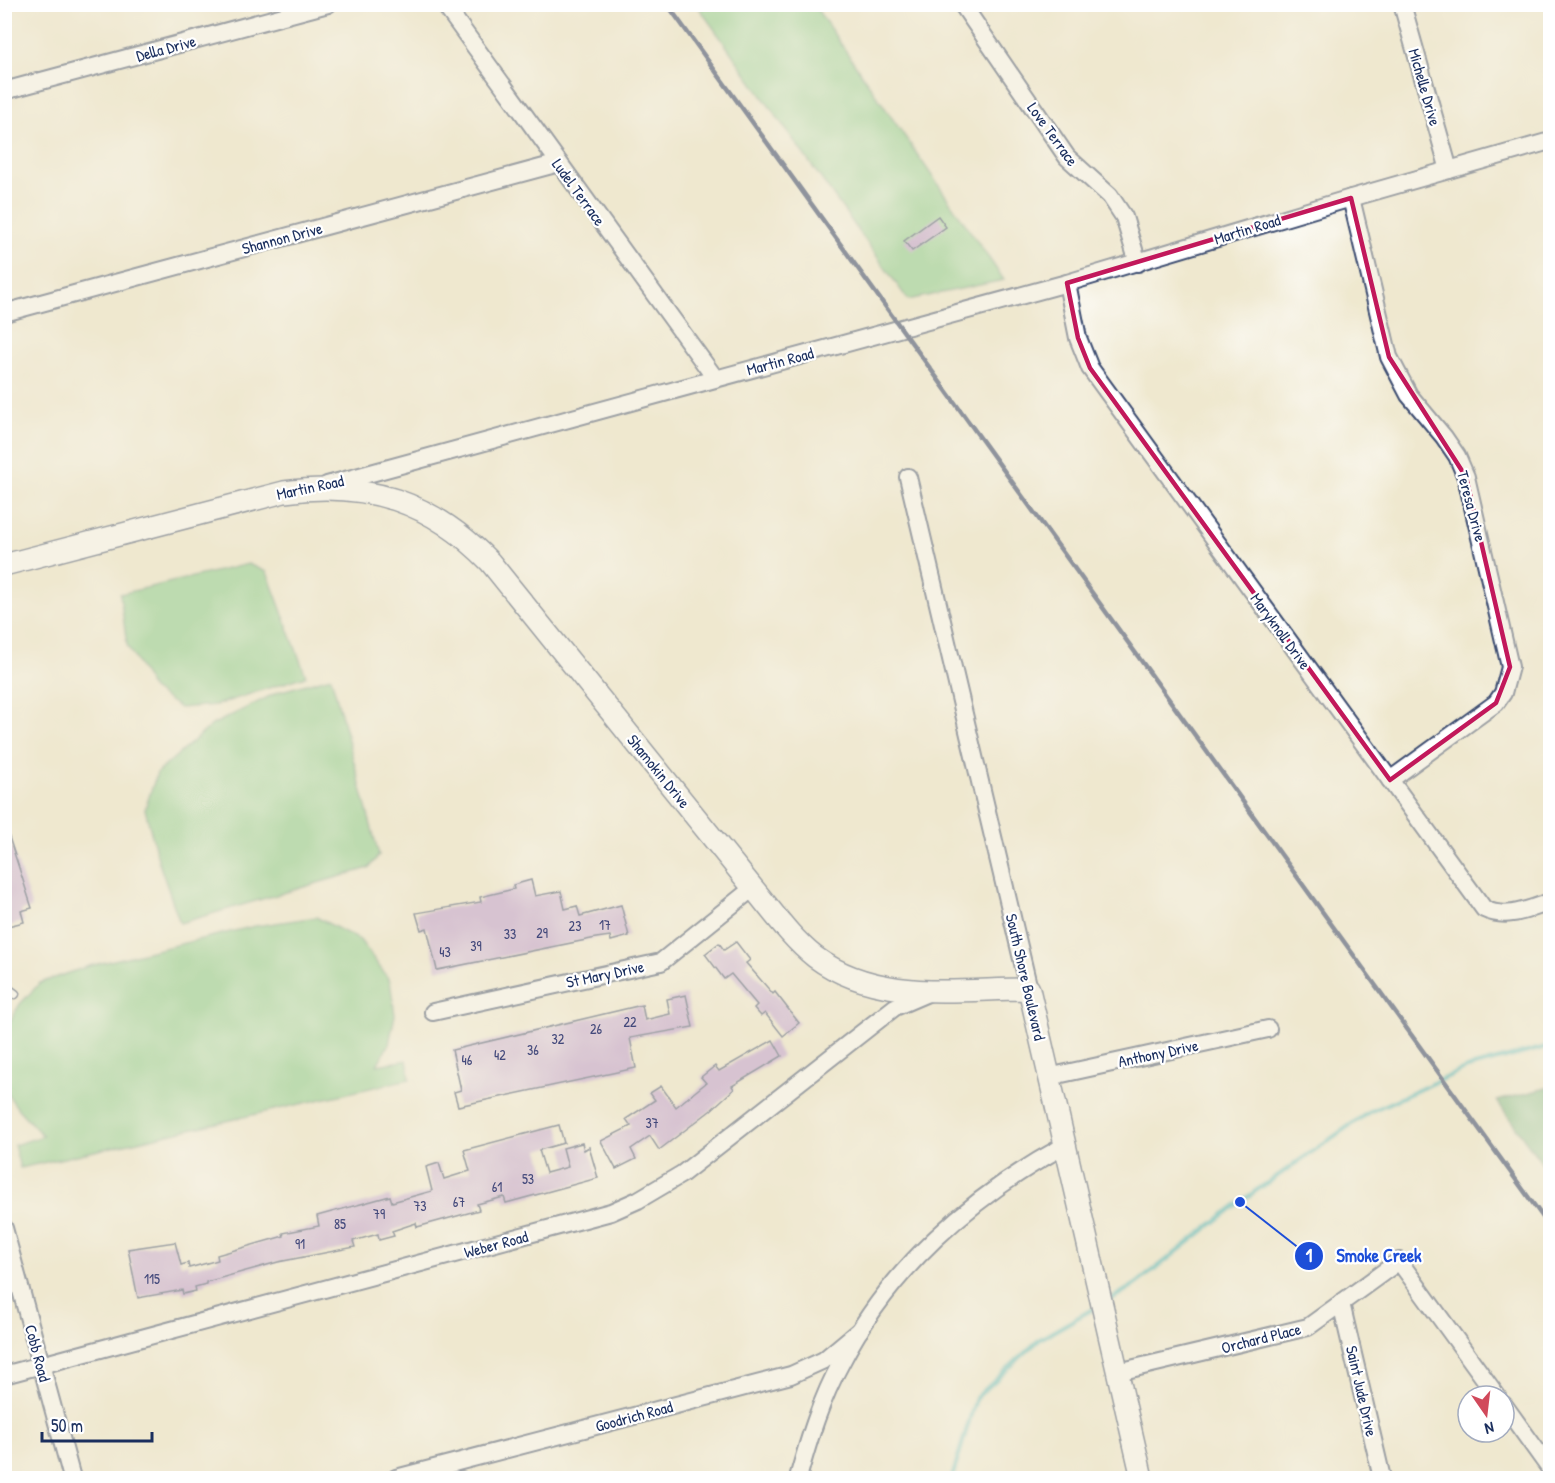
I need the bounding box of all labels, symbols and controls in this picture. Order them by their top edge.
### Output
street label: Della Drive [134,29,199,67]
street label: Michelle Drive [1403,46,1447,129]
street label: Love Terrace [1022,98,1084,171]
street label: Ludel Terrace [547,154,611,230]
street label: Martin Road [1211,209,1283,249]
street label: Shannon Drive [239,217,325,259]
street label: Martin Road [744,342,816,380]
street label: Teresa Drive [1452,468,1492,545]
street label: Martin Road [274,469,346,505]
street label: Maryknoll Drive [1246,588,1317,674]
street label: Shamokin Drive [622,730,696,813]
street label: South Shore Boulevard [1001,911,1051,1043]
house number: 17 [599,915,611,934]
house number: 23 [569,916,581,935]
house number: 29 [536,923,548,942]
house number: 33 [504,924,516,943]
house number: 39 [470,936,482,955]
house number: 43 [439,942,451,961]
street label: St Mary Drive [564,955,647,993]
house number: 22 [623,1012,637,1031]
house number: 26 [590,1019,602,1038]
house number: 32 [552,1029,565,1048]
street label: Anthony Drive [1116,1034,1201,1072]
house number: 36 [527,1040,539,1059]
house number: 42 [494,1045,506,1064]
house number: 46 [462,1050,473,1069]
house number: 37 [645,1113,659,1132]
house number: 53 [522,1169,534,1188]
house number: 61 [492,1177,502,1196]
house number: 67 [453,1192,465,1211]
house number: 73 [413,1196,427,1215]
house number: 79 [373,1204,385,1223]
house number: 85 [334,1214,346,1233]
street label: Weber Road [462,1225,530,1263]
house number: 91 [295,1234,305,1253]
callout: Smoke Creek [1294,1238,1433,1274]
text: 1 [1306,1243,1313,1268]
text: Smoke Creek [1336,1243,1422,1268]
house number: 115 [144,1269,160,1288]
street label: Orchard Place [1219,1317,1304,1358]
street label: Cobb Road [20,1322,56,1384]
street label: Saint Jude Drive [1341,1344,1383,1439]
north arrow [1456,1384,1516,1444]
street label: Goodrich Road [593,1395,675,1437]
scale bar [42,1405,152,1443]
text: 50 m [51,1413,83,1438]
text: N [1482,1417,1496,1440]

